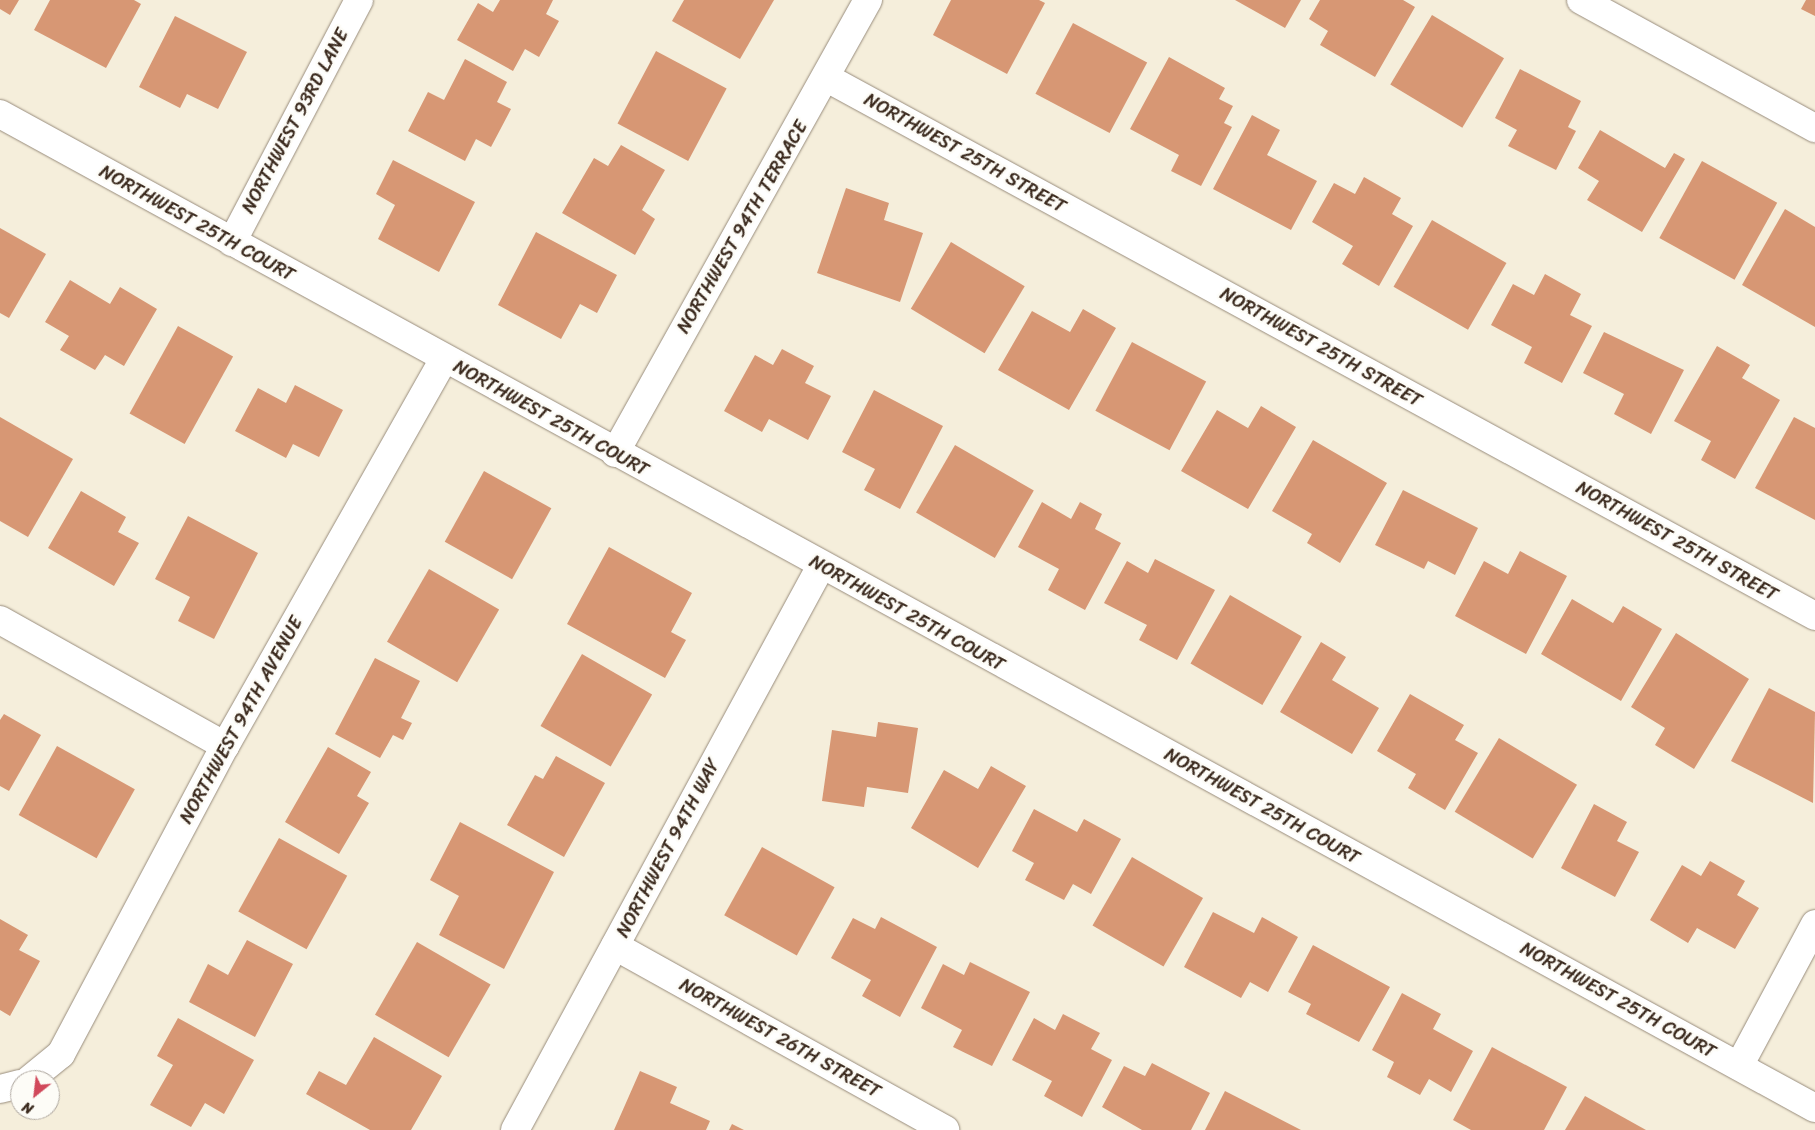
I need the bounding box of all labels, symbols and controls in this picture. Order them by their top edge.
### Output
street label: NORTHWEST 93RD LANE [237,25,353,217]
street label: NORTHWEST 25TH STREET [860,88,1070,218]
street label: NORTHWEST 94TH TERRACE [672,116,812,338]
street label: NORTHWEST 25TH COURT [95,160,299,286]
street label: NORTHWEST 25TH STREET [1216,282,1426,412]
street label: NORTHWEST 25TH COURT [449,355,653,481]
street label: NORTHWEST 25TH STREET [1572,476,1782,606]
street label: NORTHWEST 25TH COURT [805,550,1009,676]
street label: NORTHWEST 94TH AVENUE [174,612,308,828]
street label: NORTHWEST 25TH COURT [1160,743,1364,869]
street label: NORTHWEST 94TH WAY [611,755,725,941]
street label: NORTHWEST 25TH COURT [1516,937,1720,1063]
street label: NORTHWEST 26TH STREET [675,973,885,1103]
north arrow [10,1070,60,1120]
text: N [18,1094,38,1121]

